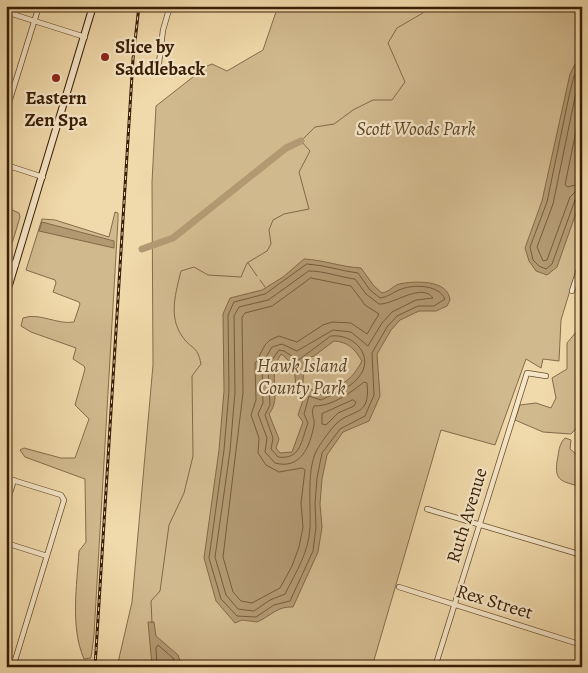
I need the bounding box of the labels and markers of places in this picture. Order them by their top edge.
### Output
place label: Slice by Saddleback [115,34,205,82]
marker: Slice by Saddleback [99,51,111,63]
marker: Eastern Zen Spa [50,72,62,84]
place label: Eastern Zen Spa [24,85,88,133]

